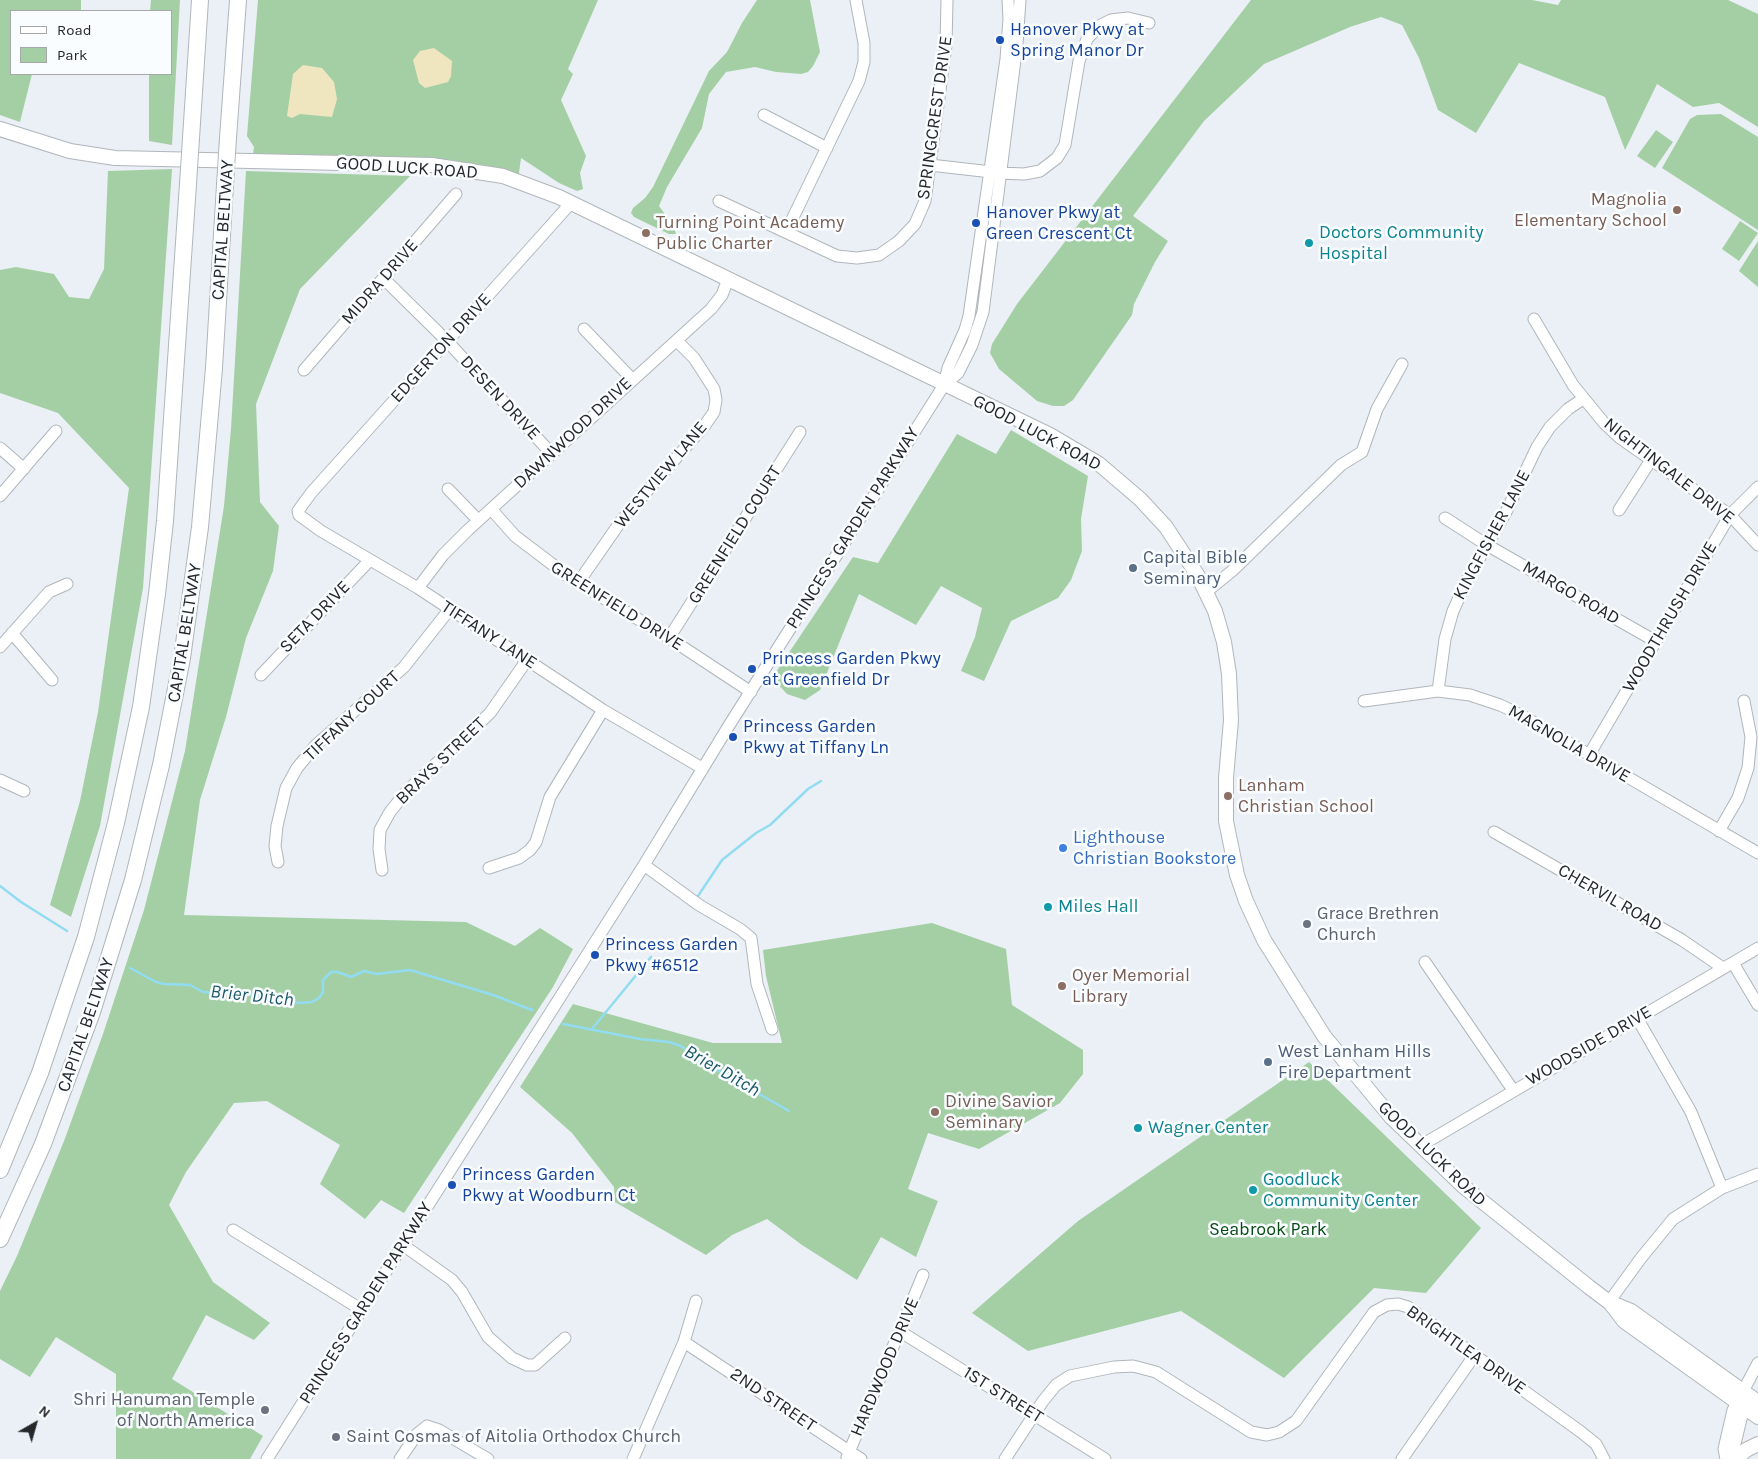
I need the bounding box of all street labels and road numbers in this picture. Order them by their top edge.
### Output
street label: SPRINGCREST DRIVE [913,35,957,201]
street label: GOOD LUCK ROAD [335,152,479,184]
street label: CAPITAL BELTWAY [207,159,239,301]
street label: MIDRA DRIVE [337,235,423,329]
street label: EDGERTON DRIVE [386,289,496,407]
street label: DESEN DRIVE [455,351,545,445]
street label: DAWNWOOD DRIVE [509,373,637,493]
street label: GOOD LUCK ROAD [969,390,1105,476]
street label: NIGHTINGALE DRIVE [1599,413,1739,529]
street label: WESTVIEW LANE [610,417,712,533]
street label: PRINCESS GARDEN PARKWAY [782,423,924,633]
street label: GREENFIELD COURT [684,462,786,608]
street label: KINGFISHER LANE [1449,466,1535,604]
street label: WOODTHRUSH DRIVE [1618,538,1722,696]
street label: GREENFIELD DRIVE [547,556,687,656]
street label: MARGO ROAD [1518,556,1624,630]
street label: CAPITAL BELTWAY [163,562,207,704]
street label: SETA DRIVE [275,576,355,658]
street label: TIFFANY LANE [437,596,541,674]
street label: TIFFANY COURT [300,666,404,766]
street label: MAGNOLIA DRIVE [1504,700,1634,788]
street label: BRAYS STREET [392,713,490,809]
street label: CHERVIL ROAD [1554,859,1666,937]
street label: CAPITAL BELTWAY [53,955,119,1095]
street label: WOODSIDE DRIVE [1522,1001,1656,1091]
street label: GOOD LUCK ROAD [1373,1097,1491,1211]
street label: PRINCESS GARDEN PARKWAY [295,1198,437,1408]
street label: HARDWOOD DRIVE [846,1294,924,1440]
street label: BRIGHTLEA DRIVE [1402,1301,1530,1399]
street label: 1ST STREET [959,1362,1047,1428]
street label: 2ND STREET [726,1363,820,1437]

